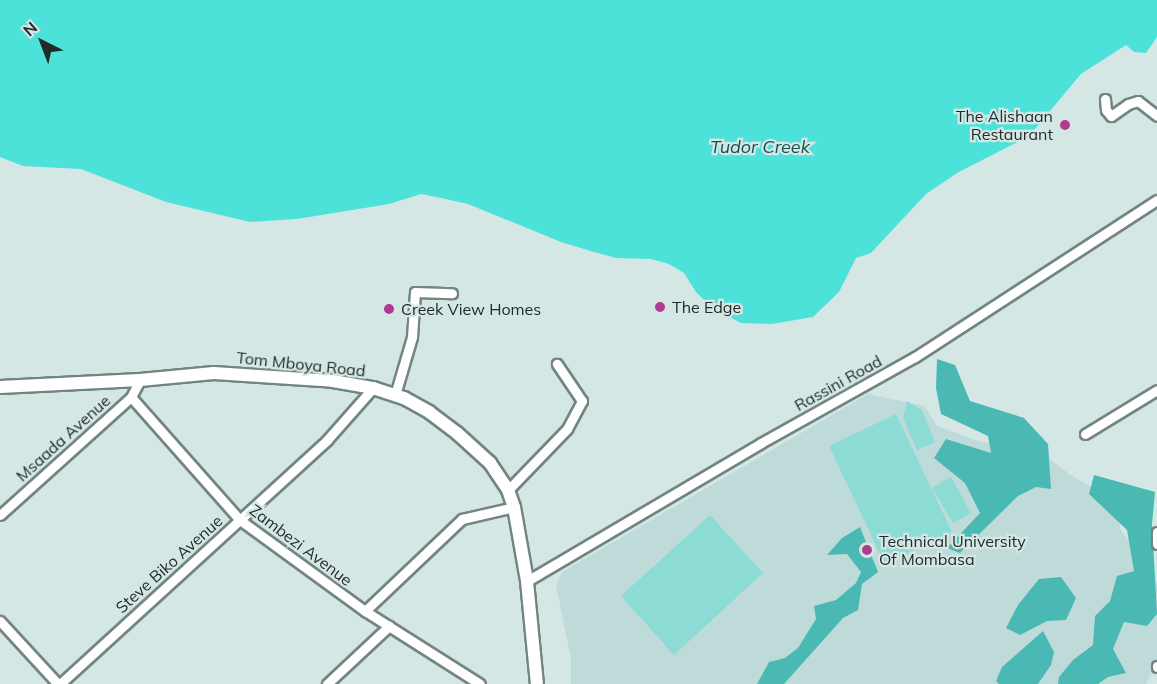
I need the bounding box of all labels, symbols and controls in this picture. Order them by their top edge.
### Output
north arrow [12,12,72,72]
text: N [19,17,41,40]
place label: The Alishaan Restaurant [956,106,1053,144]
marker: The Alishaan Restaurant [1058,118,1072,132]
water label: Tudor Creek [710,136,810,158]
place label: The Edge [672,297,741,317]
place label: Creek View Homes [401,299,541,319]
marker: The Edge [653,300,667,314]
marker: Creek View Homes [382,302,396,316]
street label: Tom Mboya Road [236,348,366,380]
street label: Rassini Road [791,351,885,415]
street label: Msaada Avenue [12,391,114,485]
street label: Zambezi Avenue [246,500,356,590]
street label: Steve Biko Avenue [112,511,226,617]
place label: Technical University Of Mombasa [879,531,1026,569]
marker: Technical University Of Mombasa [860,543,874,557]

